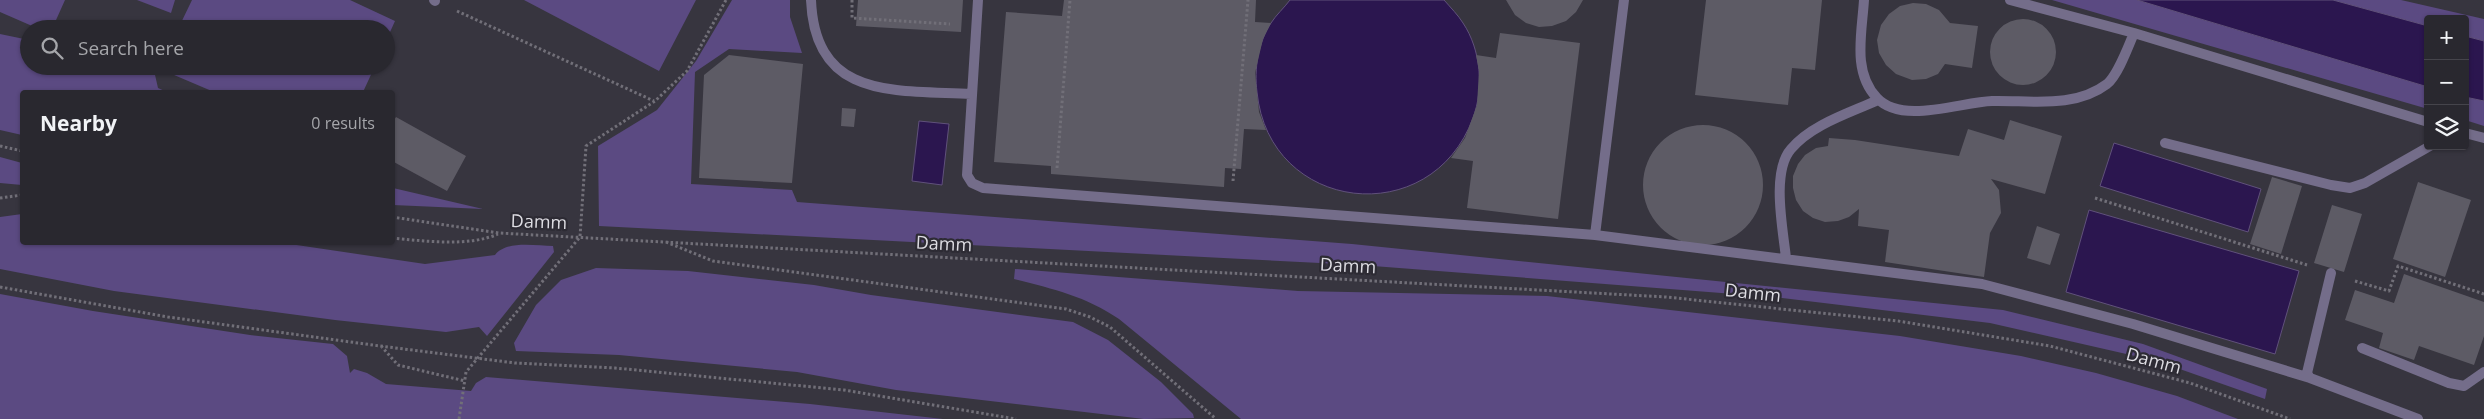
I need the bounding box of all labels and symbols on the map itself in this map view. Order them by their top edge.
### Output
street label: Damm [510,208,568,234]
street label: Damm [915,230,973,256]
street label: Damm [1319,252,1377,278]
street label: Damm [1724,277,1782,307]
street label: Damm [2124,341,2184,379]

